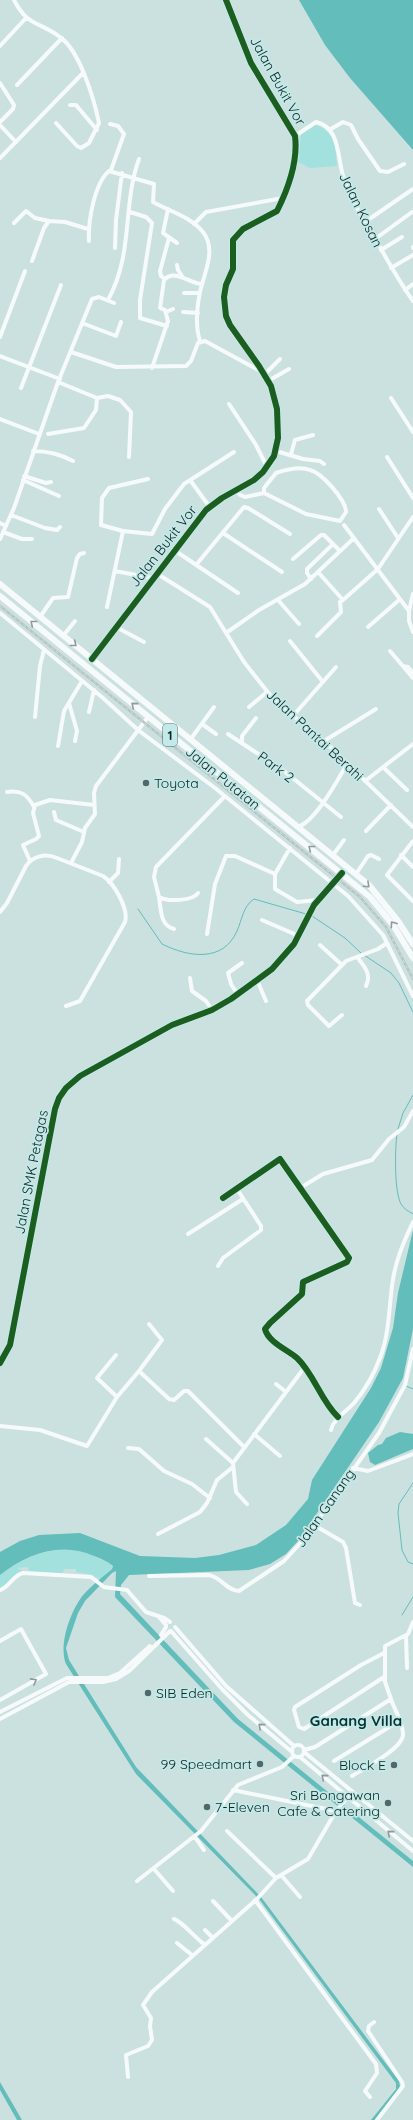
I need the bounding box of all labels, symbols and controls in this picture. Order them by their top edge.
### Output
street label: Jalan Bukit Vor [246,33,310,129]
street label: Jalan Kosan [335,170,387,250]
street label: Jalan Bukit Vor [125,501,201,591]
one-way arrow [31,621,38,628]
one-way arrow [69,640,76,647]
street label: Jalan Pantai Berahi [263,685,367,785]
one-way arrow [131,703,138,710]
road number: 1 [163,724,177,746]
street label: Jalan Putatan [182,742,264,814]
street label: Park 2 [254,747,298,787]
place label: Toyota [154,774,199,792]
marker: Toyota [141,778,151,788]
one-way arrow [309,846,316,853]
one-way arrow [362,880,370,888]
one-way arrow [391,922,398,929]
street label: Jalan SMK Petagas [10,1108,52,1236]
street label: Jalan Ganang [291,1465,359,1551]
one-way arrow [30,1678,37,1685]
place label: SIB Eden [156,1684,213,1702]
marker: SIB Eden [143,1688,153,1698]
district label: Ganang Villa [310,1711,402,1730]
one-way arrow [259,1724,266,1731]
place label: 99 Speedmart [161,1755,252,1773]
place label: Block E [339,1756,386,1774]
marker: 99 Speedmart [255,1759,265,1769]
marker: Block E [389,1760,399,1770]
one-way arrow [321,1775,328,1782]
place label: Sri Bongawan Cafe & Catering [277,1786,380,1820]
place label: 7-Eleven [215,1798,270,1816]
marker: Sri Bongawan Cafe & Catering [383,1798,393,1808]
marker: 7-Eleven [202,1802,212,1812]
one-way arrow [388,1830,395,1837]

